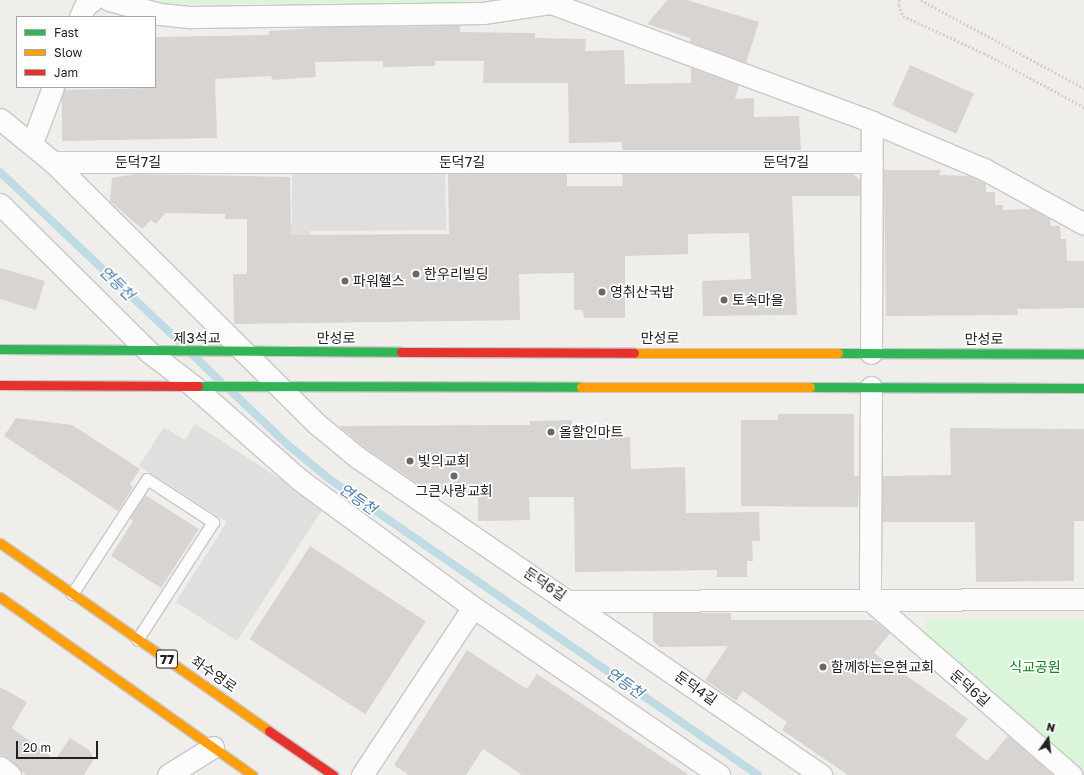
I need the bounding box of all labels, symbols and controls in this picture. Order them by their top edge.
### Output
legend [16,16,156,88]
text: Fast [54,25,79,40]
text: Slow [54,45,82,60]
text: Jam [54,65,78,80]
street label: 둔덕7길 [115,154,161,170]
street label: 둔덕7길 [439,154,485,170]
street label: 둔덕7길 [763,154,809,170]
water label: 연등천 [96,262,138,304]
place label: 한우리빌딩 [424,266,488,282]
marker: 한우리빌딩 [411,269,421,279]
place label: 파워헬스 [353,273,405,289]
marker: 파워헬스 [340,276,350,286]
place label: 영취산국밥 [610,284,674,300]
marker: 영취산국밥 [597,287,607,297]
place label: 토속마을 [732,292,784,308]
marker: 토속마을 [719,295,729,305]
street label: 제3석교 [174,330,220,346]
street label: 만성로 [317,330,355,346]
street label: 만성로 [641,330,679,346]
street label: 만성로 [965,331,1003,347]
place label: 올할인마트 [559,424,623,440]
marker: 올할인마트 [546,427,556,437]
place label: 빛의교회 [418,453,470,469]
marker: 빛의교회 [405,456,415,466]
marker: 그큰사랑교회 [449,471,459,481]
water label: 연등천 [336,480,380,518]
place label: 그큰사랑교회 [415,483,493,499]
street label: 둔덕6길 [521,564,569,604]
road number: 77 [155,648,179,670]
street label: 좌수영로 [188,652,240,696]
place label: 함께하는은현교회 [831,659,934,675]
park label: 식교공원 [1009,659,1061,675]
marker: 함께하는은현교회 [818,662,828,672]
water label: 연등천 [603,664,647,702]
street label: 둔덕6길 [947,666,993,710]
street label: 둔덕4길 [672,668,720,708]
north arrow [1028,719,1068,759]
text: N [1045,720,1057,734]
scale bar [18,733,100,759]
text: 20 m [23,740,51,755]

